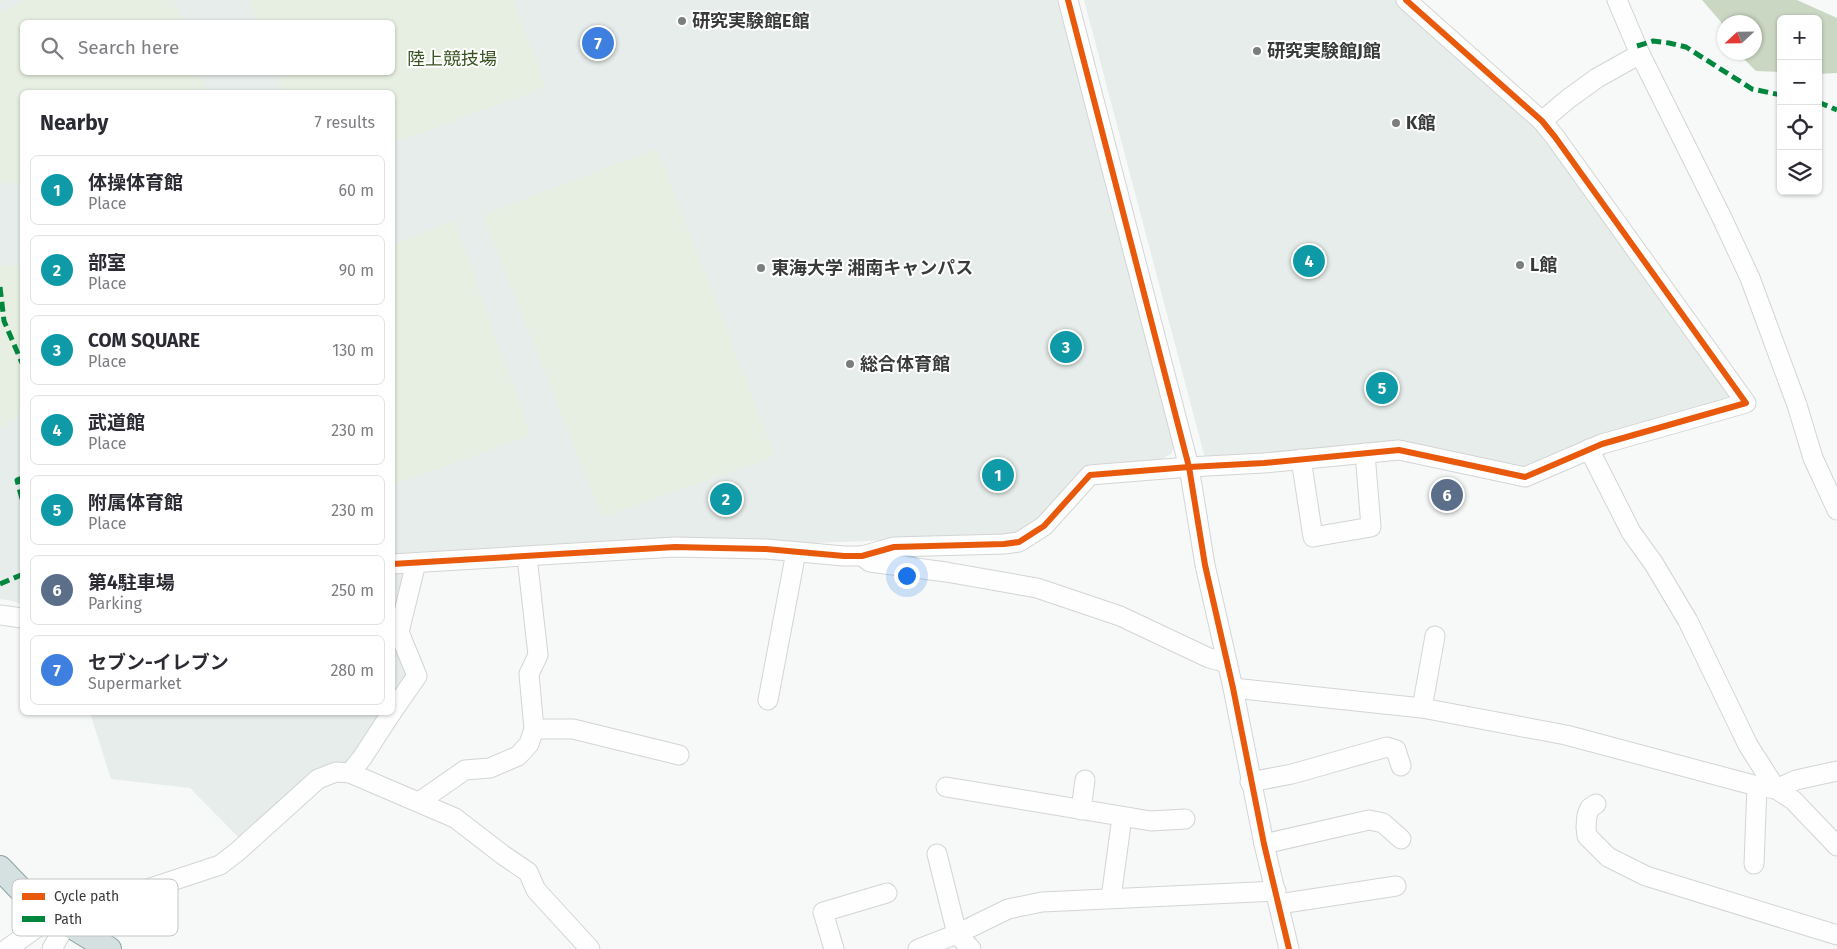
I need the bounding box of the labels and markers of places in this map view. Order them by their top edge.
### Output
place label: 研究実験館E館 [692,10,809,32]
marker: 研究実験館E館 [676,15,688,27]
pin: 7 [582,24,614,62]
place label: 研究実験館J館 [1267,40,1381,62]
marker: 研究実験館J館 [1251,45,1263,57]
place label: K館 [1406,112,1435,134]
marker: K館 [1390,117,1402,129]
pin: 4 [1293,242,1325,280]
place label: L館 [1530,254,1557,276]
place label: 東海大学 湘南キャンパス [771,257,973,279]
marker: L館 [1514,259,1526,271]
marker: 東海大学 湘南キャンパス [755,262,767,274]
pin: 3 [1050,328,1082,366]
place label: 総合体育館 [860,353,950,375]
marker: 総合体育館 [844,358,856,370]
pin: 5 [1366,369,1398,407]
pin: 1 [982,456,1014,494]
pin: 6 [1431,476,1463,514]
pin: 2 [710,480,742,518]

